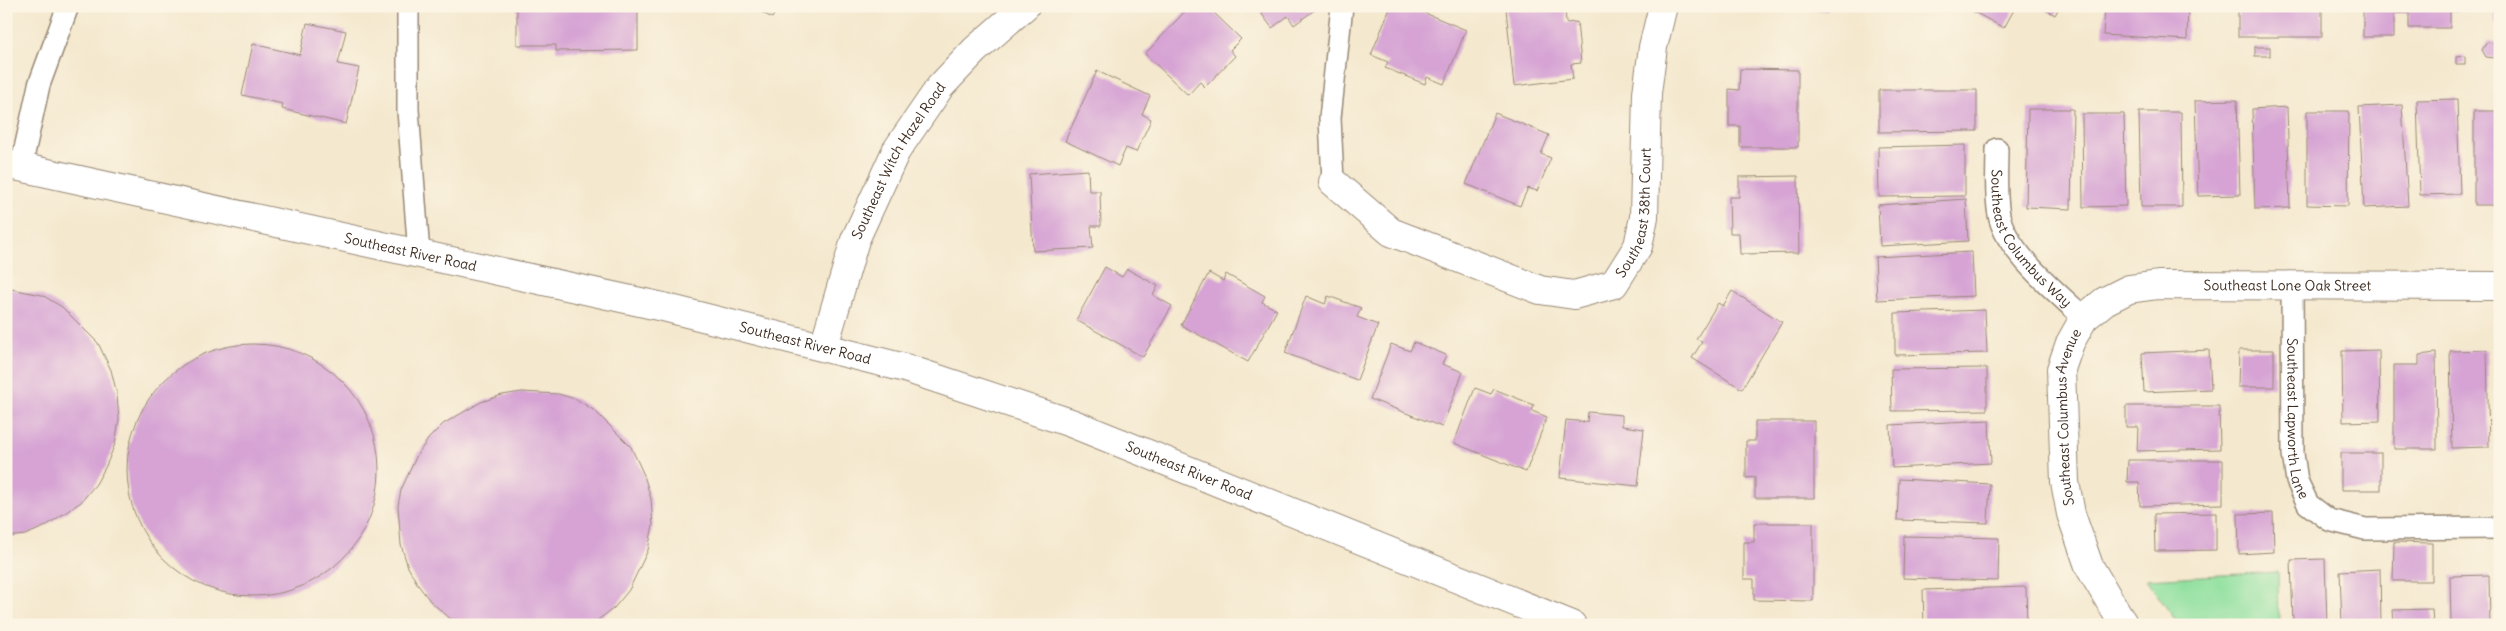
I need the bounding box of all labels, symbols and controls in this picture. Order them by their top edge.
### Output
street label: Southeast Witch Hazel Road [848,79,949,242]
street label: Southeast 38th Court [1611,147,1655,281]
street label: Southeast Columbus Way [1987,169,2076,311]
street label: Southeast River Road [343,229,478,275]
street label: Southeast Lone Oak Street [2204,276,2372,295]
street label: Southeast River Road [738,318,873,368]
street label: Southeast Columbus Avenue [2051,325,2085,507]
street label: Southeast Lapworth Lane [2283,338,2313,502]
street label: Southeast River Road [1123,437,1255,504]

